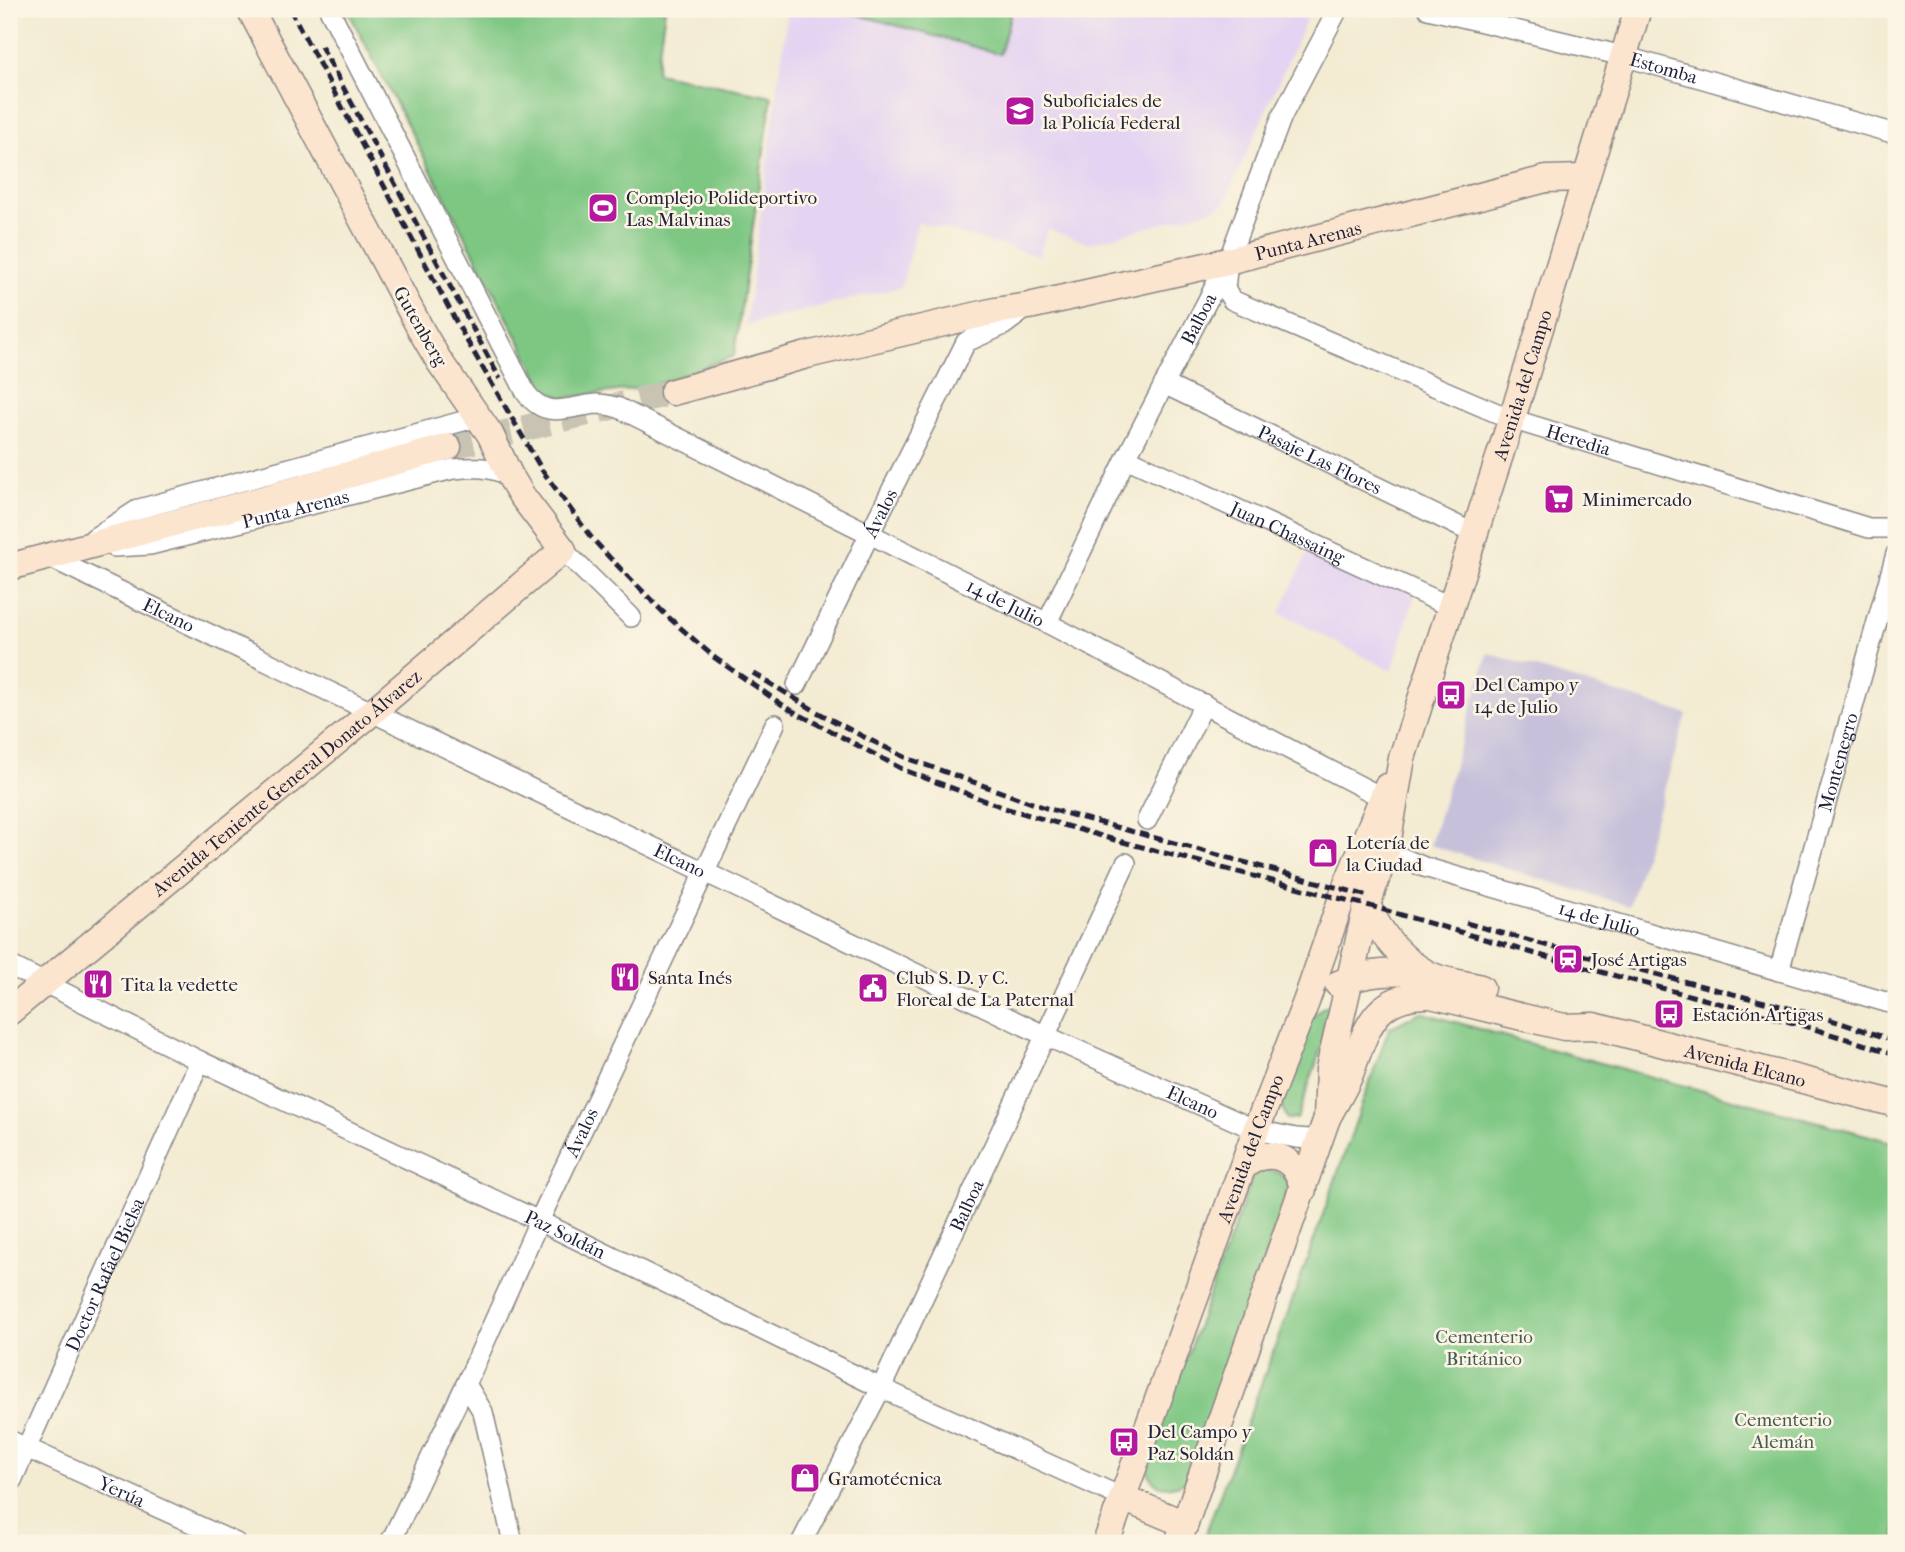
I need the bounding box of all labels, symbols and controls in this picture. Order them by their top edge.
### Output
street label: Estomba [1627,48,1700,89]
place label: Suboficiales de la Policía Federal [1042,90,1181,134]
school or university icon: Suboficiales de la Policía Federal [1003,94,1037,128]
place label: Complejo Polideportivo Las Malvinas [626,187,817,231]
sports icon: Complejo Polideportivo Las Malvinas [586,191,620,225]
street label: Punta Arenas [1252,217,1364,266]
street label: Gutenberg [388,283,452,371]
street label: Balboa [1177,289,1222,348]
street label: Avenida del Campo [1489,307,1557,464]
street label: Heredia [1543,420,1613,461]
street label: Pasaje Las Flores [1254,421,1385,499]
supermarket icon: Minimercado [1542,482,1576,516]
street label: Ávalos [859,485,902,542]
street label: Punta Arenas [240,486,351,533]
place label: Minimercado [1582,489,1692,511]
street label: Juan Chassaing [1225,497,1349,569]
street label: 14 de Julio [963,575,1048,632]
street label: Elcano [139,594,198,637]
street label: Avenida Teniente General Donato Álvarez [147,665,426,902]
place label: Del Campo y 14 de Julio [1474,674,1580,718]
bus stop icon: Del Campo y 14 de Julio [1434,678,1468,712]
street label: Montenegro [1814,710,1863,814]
place label: Lotería de la Ciudad [1345,832,1430,876]
shop icon: Lotería de la Ciudad [1306,836,1340,870]
street label: Elcano [650,839,709,883]
street label: 14 de Julio [1556,897,1643,942]
station icon: José Artigas [1551,942,1585,976]
place label: José Artigas [1589,949,1687,971]
restaurant icon: Santa Inés [608,960,642,994]
restaurant icon: Tita la vedette [81,967,115,1001]
place label: Santa Inés [648,967,732,989]
place label: Club S. D. y C. Floreal de La Paternal [896,967,1074,1011]
public building icon: Club S. D. y C. Floreal de La Paternal [856,971,890,1005]
place label: Tita la vedette [121,974,238,996]
bus stop icon: Estación Artigas [1652,997,1686,1031]
place label: Estación Artigas [1692,1004,1823,1026]
street label: Avenida Elcano [1681,1040,1809,1092]
street label: Avenida del Campo [1213,1071,1289,1227]
street label: Elcano [1163,1081,1222,1124]
street label: Ávalos [561,1105,603,1162]
street label: Balboa [946,1176,989,1235]
street label: Doctor Rafael Bielsa [61,1194,149,1355]
street label: Paz Soldán [521,1206,609,1264]
park label: Cementerio Británico [1435,1326,1533,1370]
park label: Cementerio Alemán [1734,1409,1832,1453]
place label: Del Campo y Paz Soldán [1147,1421,1253,1465]
bus stop icon: Del Campo y Paz Soldán [1107,1425,1141,1459]
shop icon: Gramotécnica [788,1461,822,1495]
place label: Gramotécnica [828,1468,942,1490]
street label: Yerúa [94,1472,148,1512]

